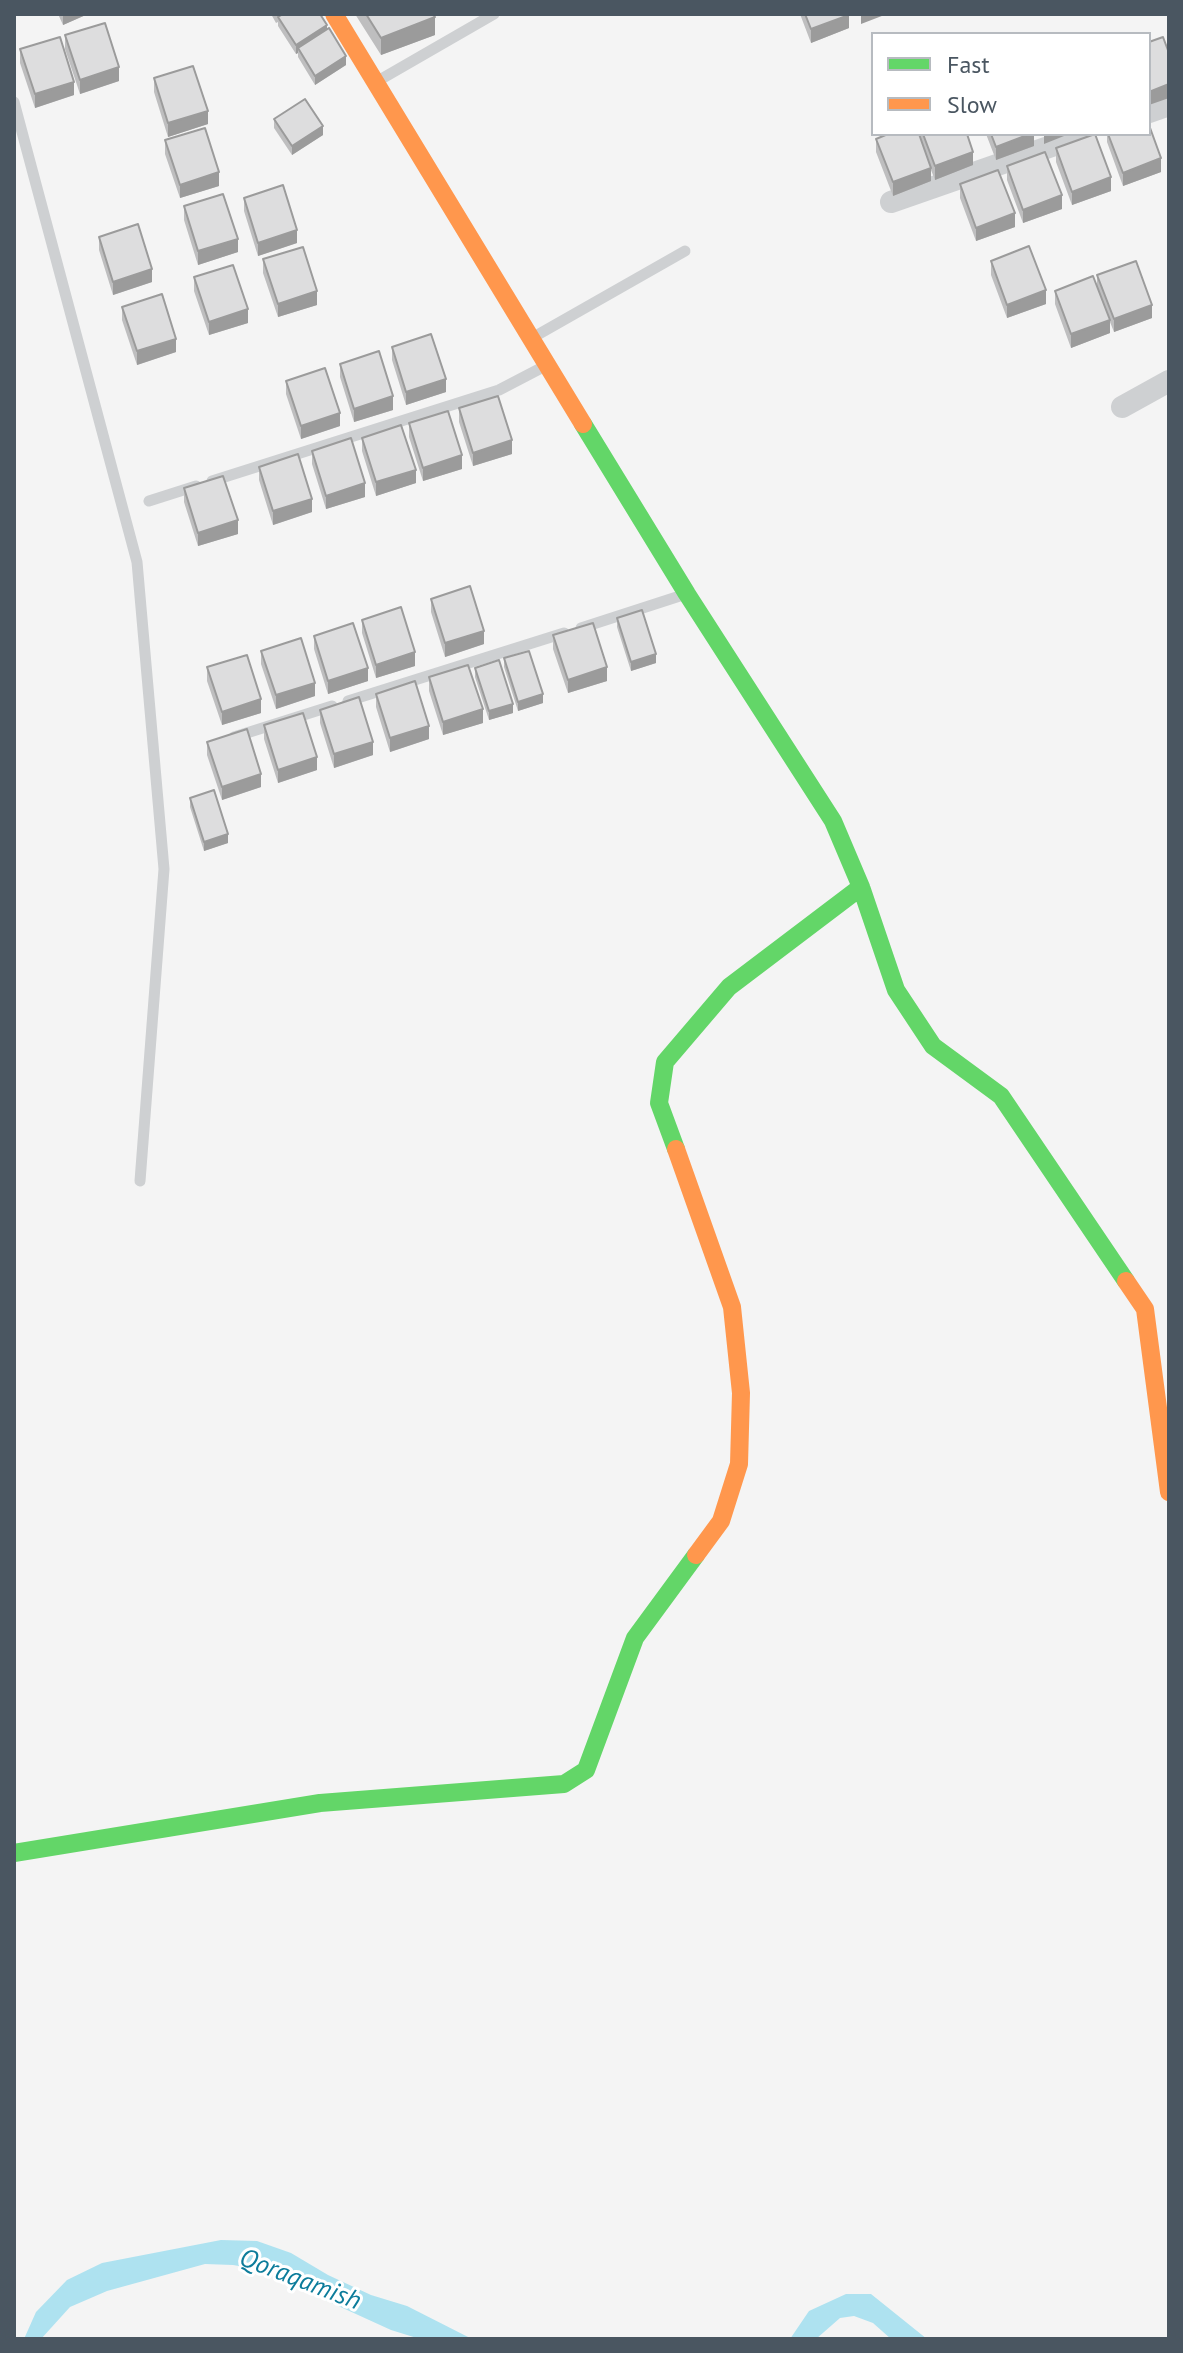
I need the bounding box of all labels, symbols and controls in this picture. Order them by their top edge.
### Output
legend [871,32,1151,136]
text: Fast [947,49,990,80]
text: Slow [947,89,997,120]
water label: Qoraqamish [235,2243,365,2317]

